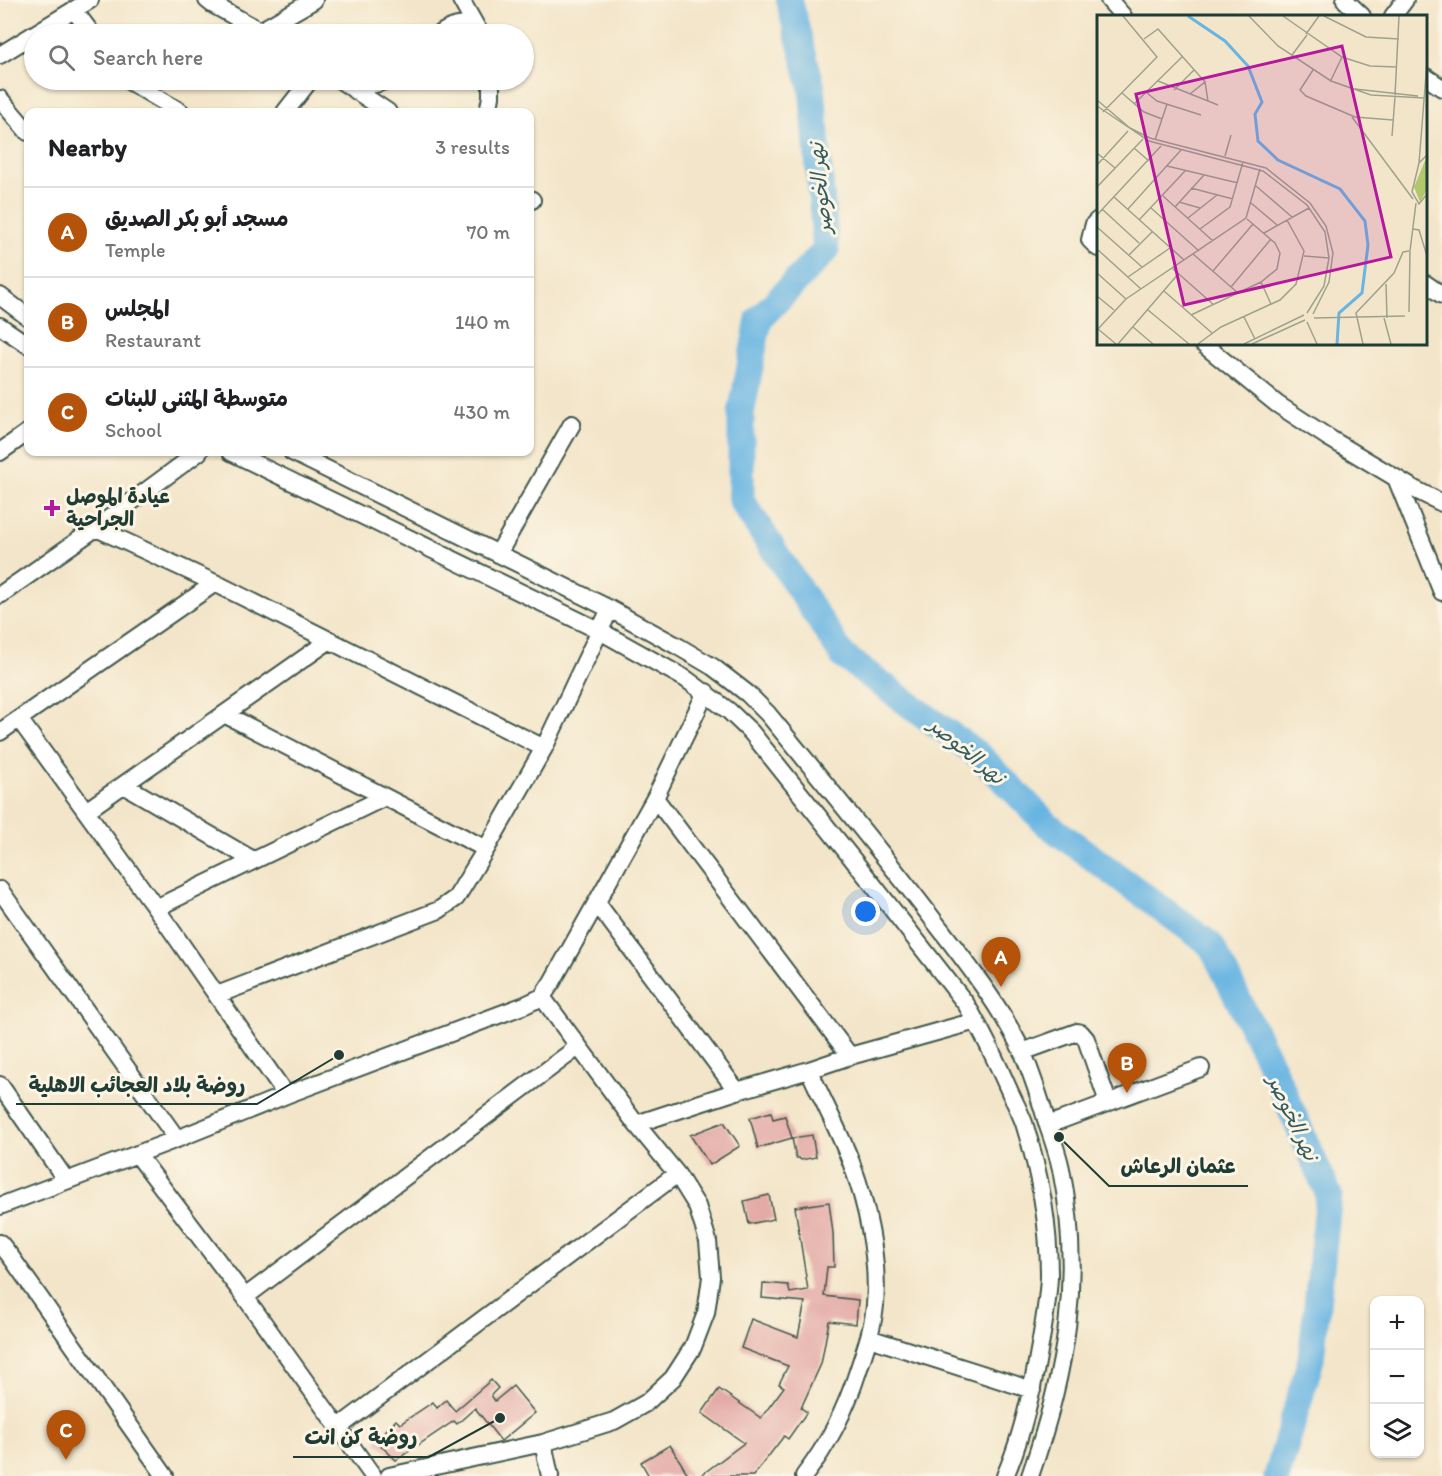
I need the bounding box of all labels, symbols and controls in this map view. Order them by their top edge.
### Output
inset map [1097,15,1427,345]
search box [24,24,534,90]
icon: search [45,41,78,74]
text: Search here [93,44,203,71]
text: Nearby [48,131,127,163]
text: 3 results [435,135,510,159]
water label: نهر الخوصر [803,140,837,237]
text: مسجد أبو بكر الصديق [105,205,289,232]
text: A [61,220,74,244]
text: 70 m [466,220,510,244]
text: Temple [105,238,166,262]
text: المجلس [105,295,170,322]
text: B [61,310,74,334]
text: 140 m [455,310,510,334]
text: Restaurant [105,328,201,352]
text: متوسطة المثنى للبنات [105,385,288,412]
text: C [61,400,74,424]
text: 430 m [453,400,510,424]
text: School [105,418,162,442]
place label: عيادة الموصل الجراحية [66,484,170,531]
marker: عيادة الموصل الجراحية [43,499,61,517]
water label: نهر الخوصر [922,710,1012,792]
your location [851,897,880,926]
pin: A [982,938,1020,987]
pin: B [1108,1044,1146,1093]
callout: روضة بلاد العجائب الاهلية [16,1065,257,1104]
water label: نهر الخوصر [1261,1069,1325,1167]
text: روضة بلاد العجائب الاهلية [29,1072,245,1098]
callout: عثمان الرعاش [1109,1147,1248,1186]
text: عثمان الرعاش [1121,1153,1235,1178]
map controls [1370,1296,1424,1458]
button: + [1370,1296,1424,1350]
button: − [1370,1350,1424,1404]
button: layers [1370,1404,1424,1458]
pin: C [46,1410,86,1460]
callout: روضة كن انت [293,1418,429,1457]
text: روضة كن انت [305,1424,417,1449]

